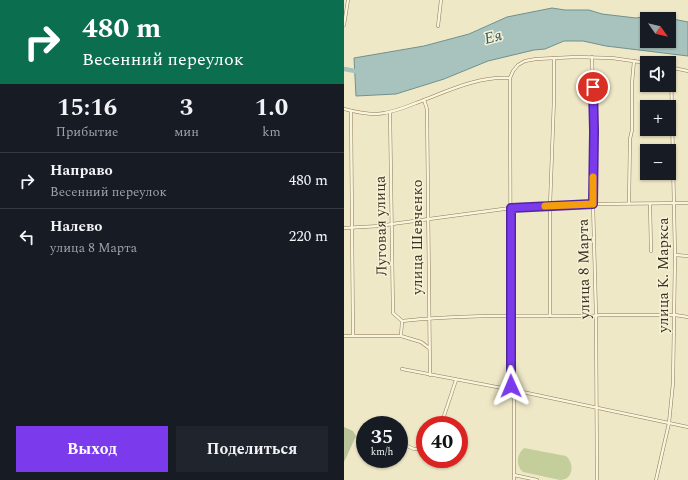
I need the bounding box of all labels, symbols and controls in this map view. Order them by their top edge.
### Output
text: 480 m [82,7,161,50]
north arrow [640,12,676,48]
map controls [640,12,676,180]
icon: right [16,16,68,68]
water label: Ея [481,23,505,51]
text: Весенний переулок [82,46,244,73]
button: sound [640,56,676,92]
pin [576,70,610,104]
icon: arrive [582,76,604,98]
text: 15:16 [57,90,117,126]
text: 3 [180,90,193,126]
text: 1.0 [255,90,288,126]
button: + [640,100,676,136]
text: Прибытие [56,122,118,142]
text: мин [174,122,199,142]
text: km [262,122,281,142]
button: − [640,144,676,180]
text: Направо [50,159,113,182]
text: 480 m [289,169,328,192]
icon: right [16,170,38,192]
street label: Луговая улица [369,175,393,276]
street label: улица Шевченко [406,179,429,296]
text: Весенний переулок [50,182,167,202]
text: Налево [50,215,103,238]
street label: улица К. Маркса [652,217,675,334]
street label: улица 8 Марта [572,218,596,320]
text: 220 m [289,225,328,248]
icon: left [16,226,38,248]
text: улица 8 Марта [50,238,137,258]
position arrow [490,365,532,407]
speed limit sign: 40 [416,416,468,468]
text: 35 [371,422,393,452]
button: Выход [16,426,168,472]
button: Поделиться [176,426,328,472]
text: km/h [371,444,393,460]

